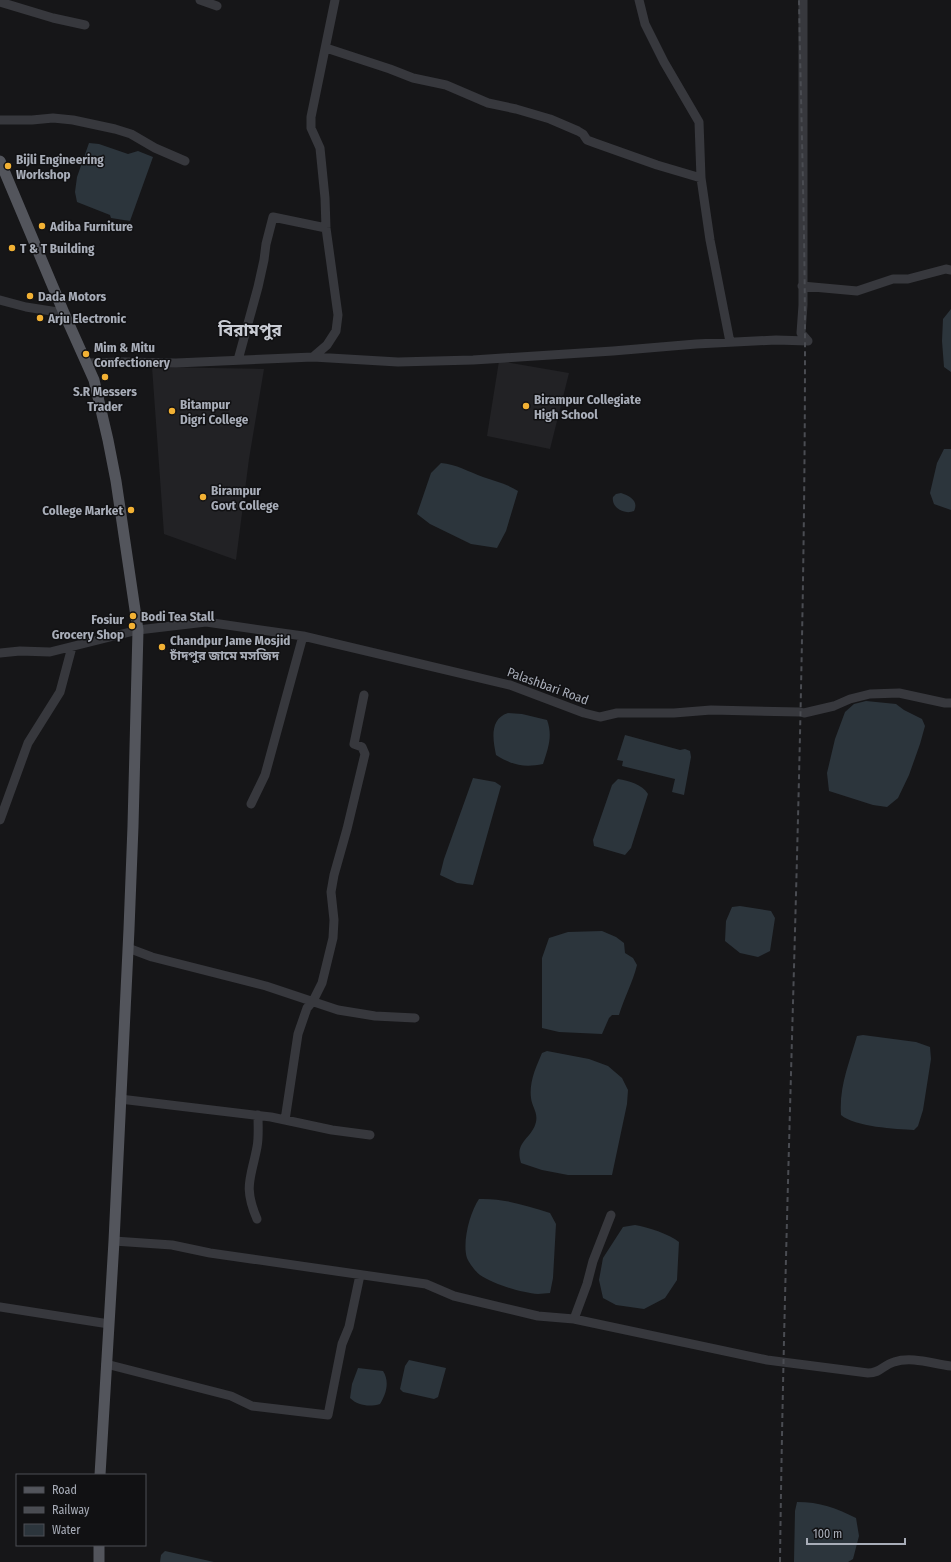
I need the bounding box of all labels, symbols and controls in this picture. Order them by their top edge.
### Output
place label: Bijli Engineering Workshop [16,152,104,182]
marker: Bijli Engineering Workshop [3,161,13,171]
place label: Adiba Furniture [49,219,133,234]
marker: Adiba Furniture [37,221,47,231]
place label: T & T Building [20,241,95,256]
marker: T & T Building [7,243,17,253]
place label: Dada Motors [38,289,107,304]
marker: Dada Motors [25,291,35,301]
place label: Arju Electronic [47,311,126,326]
marker: Arju Electronic [35,313,45,323]
district label: বিরামপুর [217,320,283,341]
place label: Mim & Mitu Confectionery [94,340,171,370]
marker: Mim & Mitu Confectionery [81,349,91,359]
marker: S.R Messers Trader [100,372,110,382]
place label: S.R Messers Trader [73,384,137,414]
place label: Birampur Collegiate High School [534,392,641,422]
place label: Bitampur Digri College [180,397,249,427]
marker: Birampur Collegiate High School [521,401,531,411]
marker: Bitampur Digri College [167,406,177,416]
place label: Birampur Govt College [211,483,279,513]
marker: Birampur Govt College [198,492,208,502]
place label: College Market [42,503,123,518]
marker: College Market [126,505,136,515]
place label: Bodi Tea Stall [141,609,215,624]
marker: Bodi Tea Stall [128,611,138,621]
place label: Fosiur Grocery Shop [52,612,124,642]
marker: Fosiur Grocery Shop [127,621,137,631]
place label: Chandpur Jame Mosjid চাঁদপুর জামে মসজিদ [169,633,290,664]
marker: Chandpur Jame Mosjid চাঁদপুর জামে মসজিদ [157,642,167,652]
street label: Palashbari Road [505,664,591,708]
legend [16,1474,146,1546]
text: Road [52,1483,77,1497]
text: Railway [52,1503,90,1517]
scale bar [807,1520,905,1546]
text: Water [52,1523,81,1537]
text: 100 m [813,1527,842,1541]

